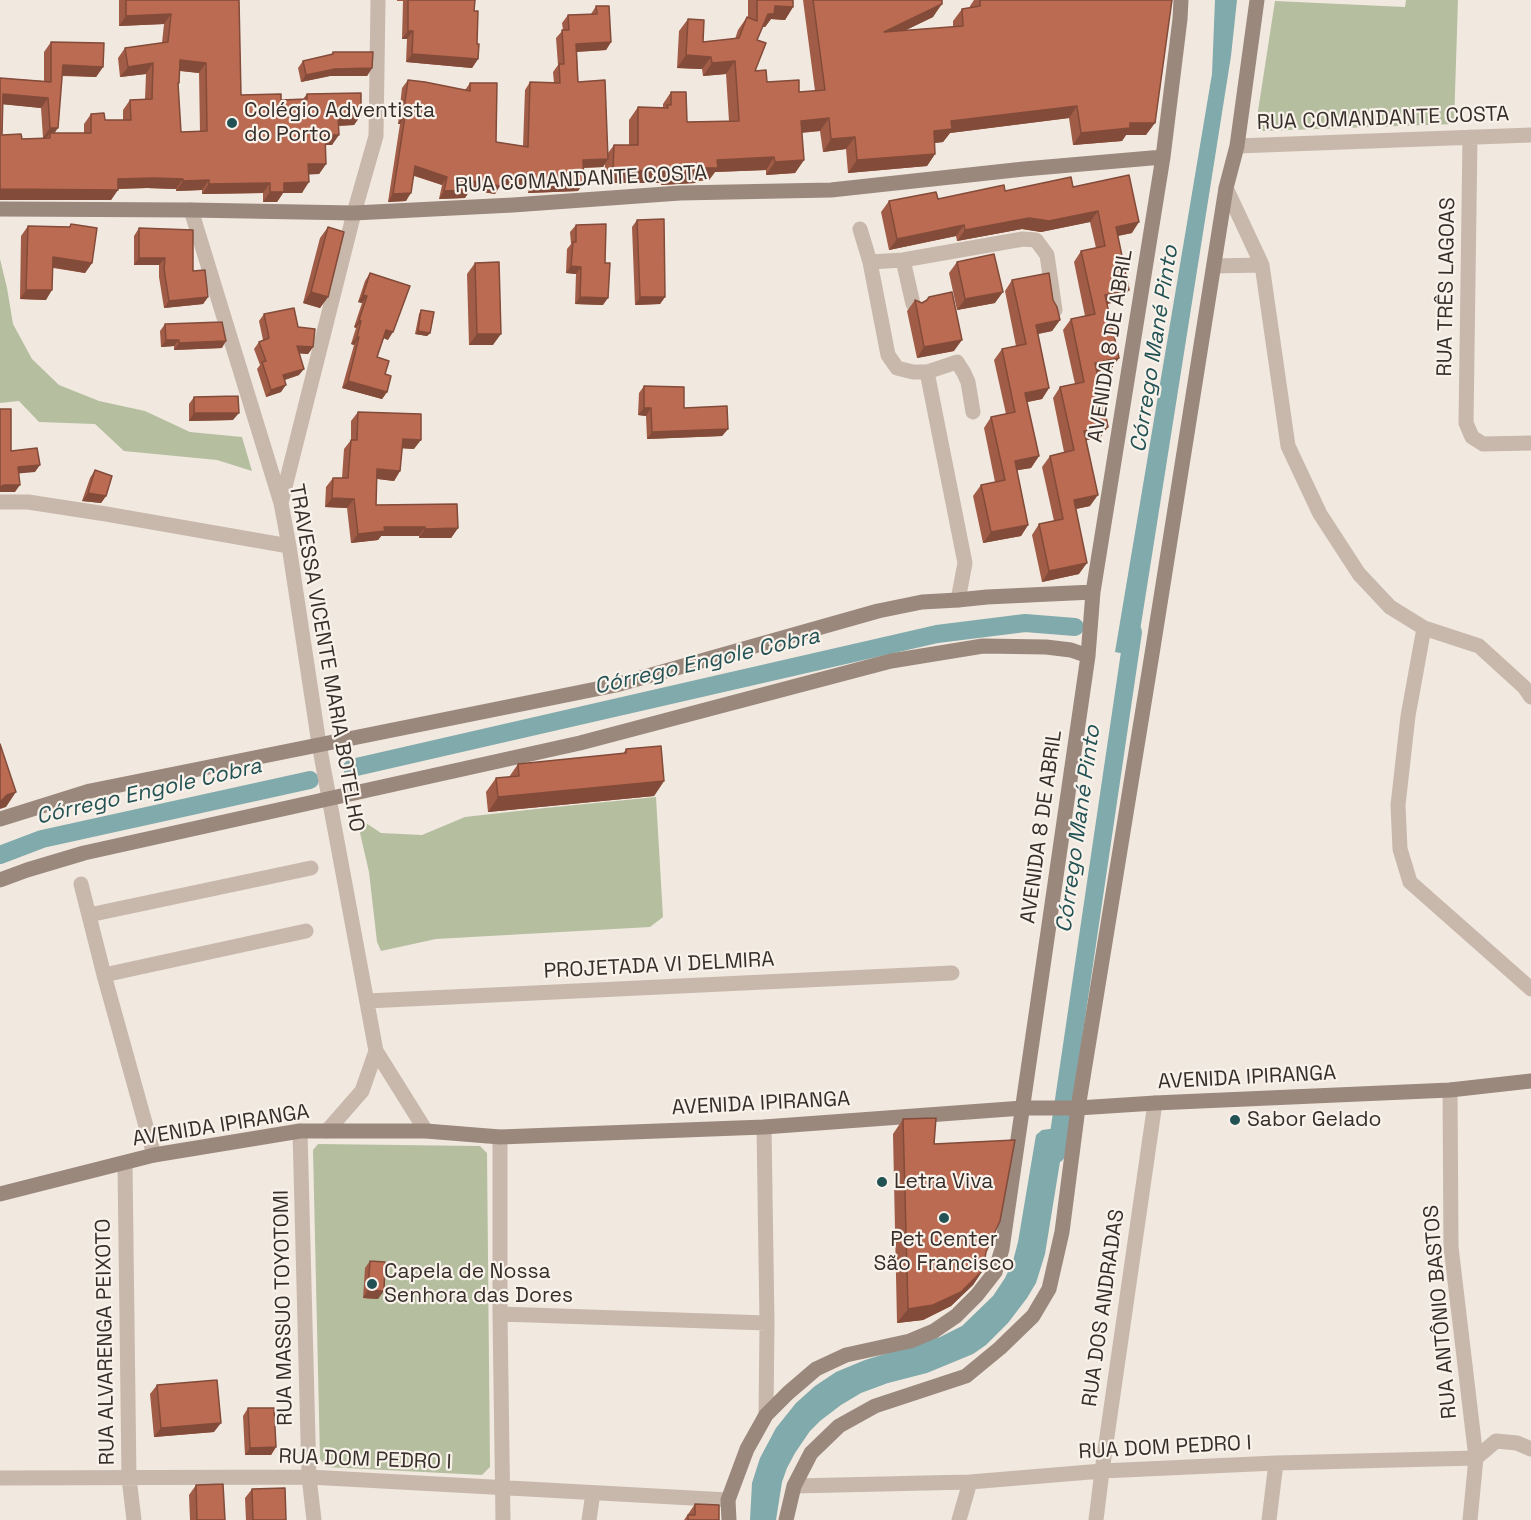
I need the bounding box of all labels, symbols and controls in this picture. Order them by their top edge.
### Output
place label: Colégio Adventista do Porto [244,98,435,148]
street label: RUA COMANDANTE COSTA [1256,102,1510,136]
marker: Colégio Adventista do Porto [225,116,239,130]
street label: RUA COMANDANTE COSTA [454,161,708,199]
street label: RUA TRÊS LAGOAS [1433,197,1461,377]
water label: Córrego Mané Pinto [1126,244,1184,454]
street label: AVENIDA 8 DE ABRIL [1083,248,1139,444]
street label: TRAVESSA VICENTE MARIA BOTELHO [283,482,369,834]
water label: Córrego Engole Cobra [592,623,822,701]
water label: Córrego Mané Pinto [1051,724,1107,934]
street label: AVENIDA 8 DE ABRIL [1016,729,1068,925]
water label: Córrego Engole Cobra [34,753,264,831]
street label: PROJETADA VI DELMIRA [543,947,775,985]
street label: AVENIDA IPIRANGA [1157,1061,1337,1095]
street label: AVENIDA IPIRANGA [671,1087,851,1121]
street label: AVENIDA IPIRANGA [131,1100,311,1152]
place label: Sabor Gelado [1247,1107,1381,1133]
marker: Sabor Gelado [1228,1113,1242,1127]
place label: Letra Viva [894,1169,993,1195]
marker: Letra Viva [875,1175,889,1189]
street label: RUA MASSUO TOYOTOMI [269,1190,299,1426]
street label: RUA ANTÔNIO BASTOS [1419,1204,1463,1420]
street label: RUA DOS ANDRADAS [1078,1208,1130,1408]
marker: Pet Center São Francisco [937,1211,951,1225]
street label: RUA ALVARENGA PEIXOTO [91,1218,121,1466]
place label: Pet Center São Francisco [873,1227,1015,1277]
place label: Capela de Nossa Senhora das Dores [384,1259,573,1309]
marker: Capela de Nossa Senhora das Dores [365,1277,379,1291]
street label: RUA DOM PEDRO I [1078,1431,1252,1465]
street label: RUA DOM PEDRO I [278,1444,452,1476]

